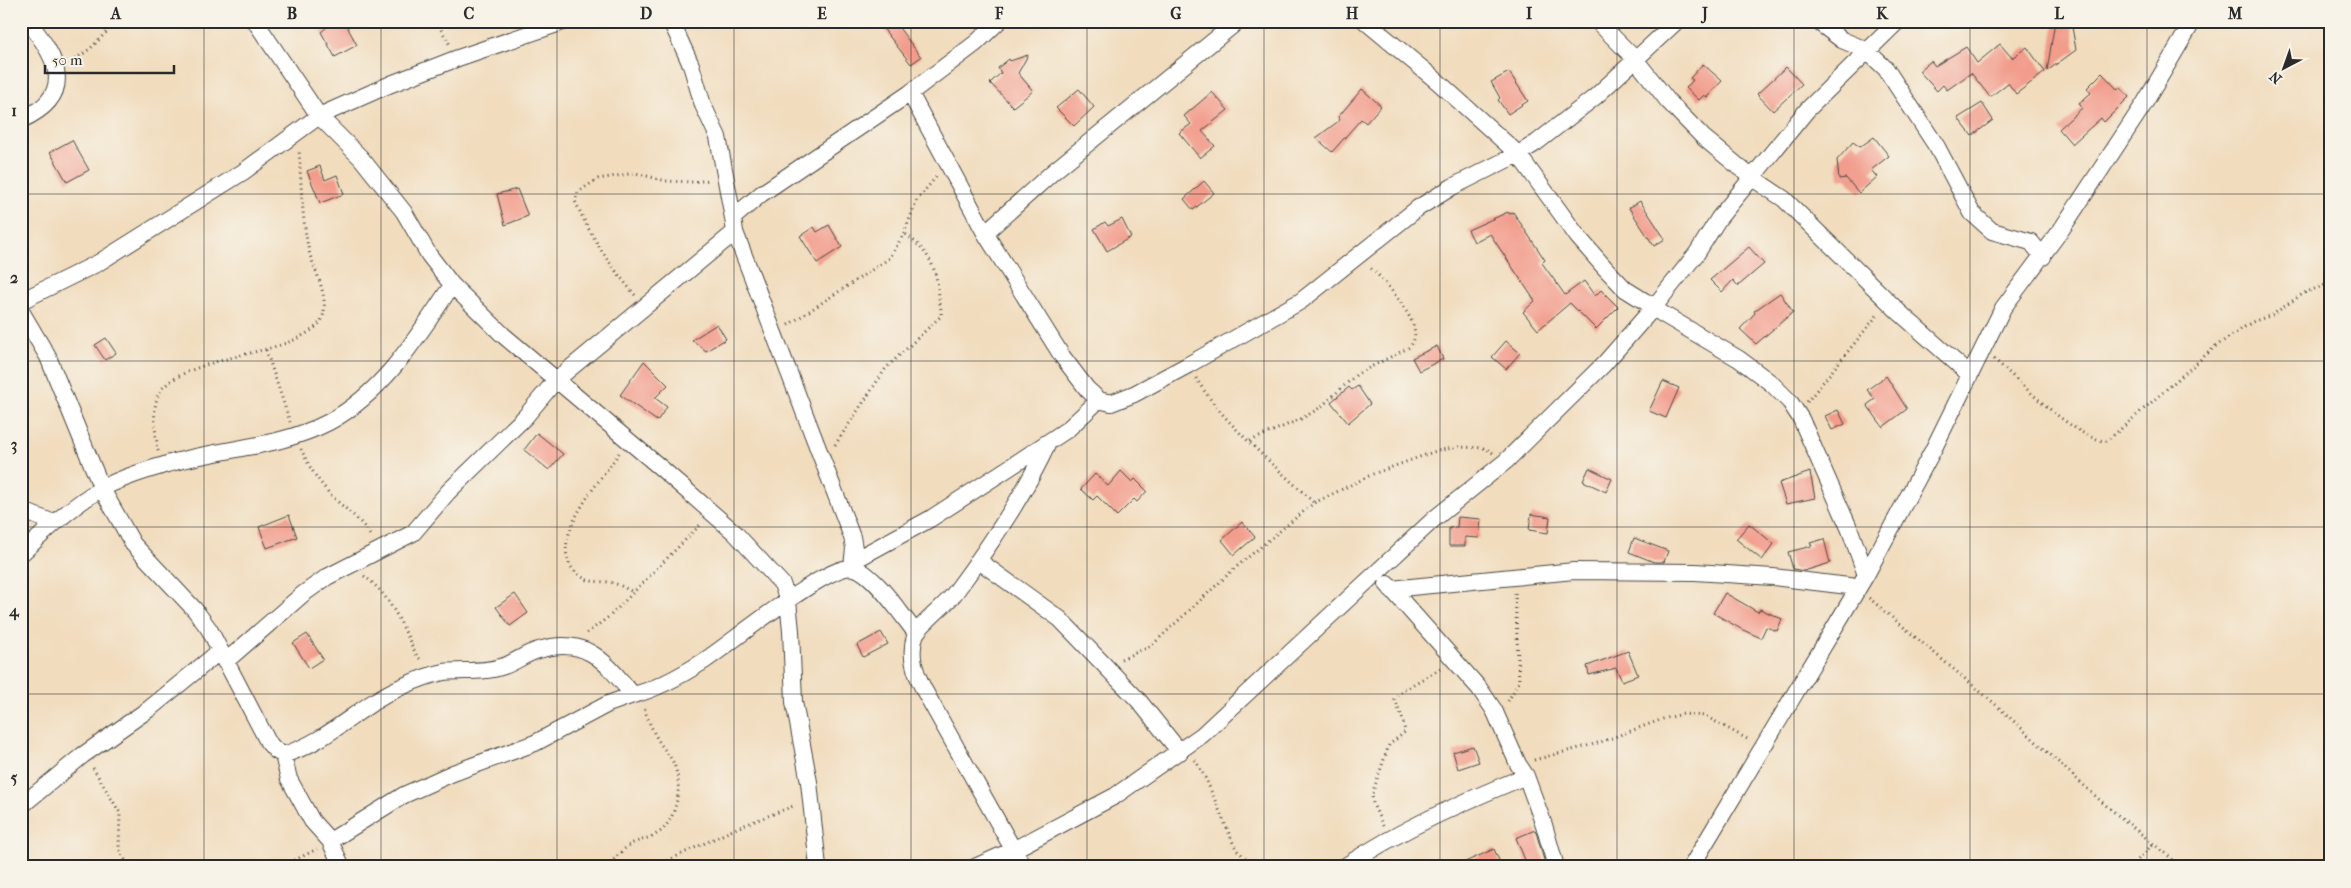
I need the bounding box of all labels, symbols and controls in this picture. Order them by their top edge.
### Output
text: A [110,4,122,23]
text: B [287,4,297,23]
text: C [464,4,475,23]
text: D [640,4,652,23]
text: E [817,4,827,23]
text: F [994,4,1004,23]
text: G [1170,4,1182,23]
text: H [1346,4,1359,23]
text: I [1526,4,1533,23]
text: J [1700,4,1708,24]
text: K [1876,4,1889,23]
text: L [2054,4,2064,23]
text: M [2227,4,2243,23]
scale bar [45,42,174,74]
north arrow [2258,42,2308,92]
text: 50 m [52,51,83,69]
text: N [2266,67,2285,87]
text: 1 [11,101,17,120]
text: 2 [10,268,18,287]
text: 3 [11,435,17,455]
text: 4 [8,601,20,621]
text: 5 [11,768,18,787]

